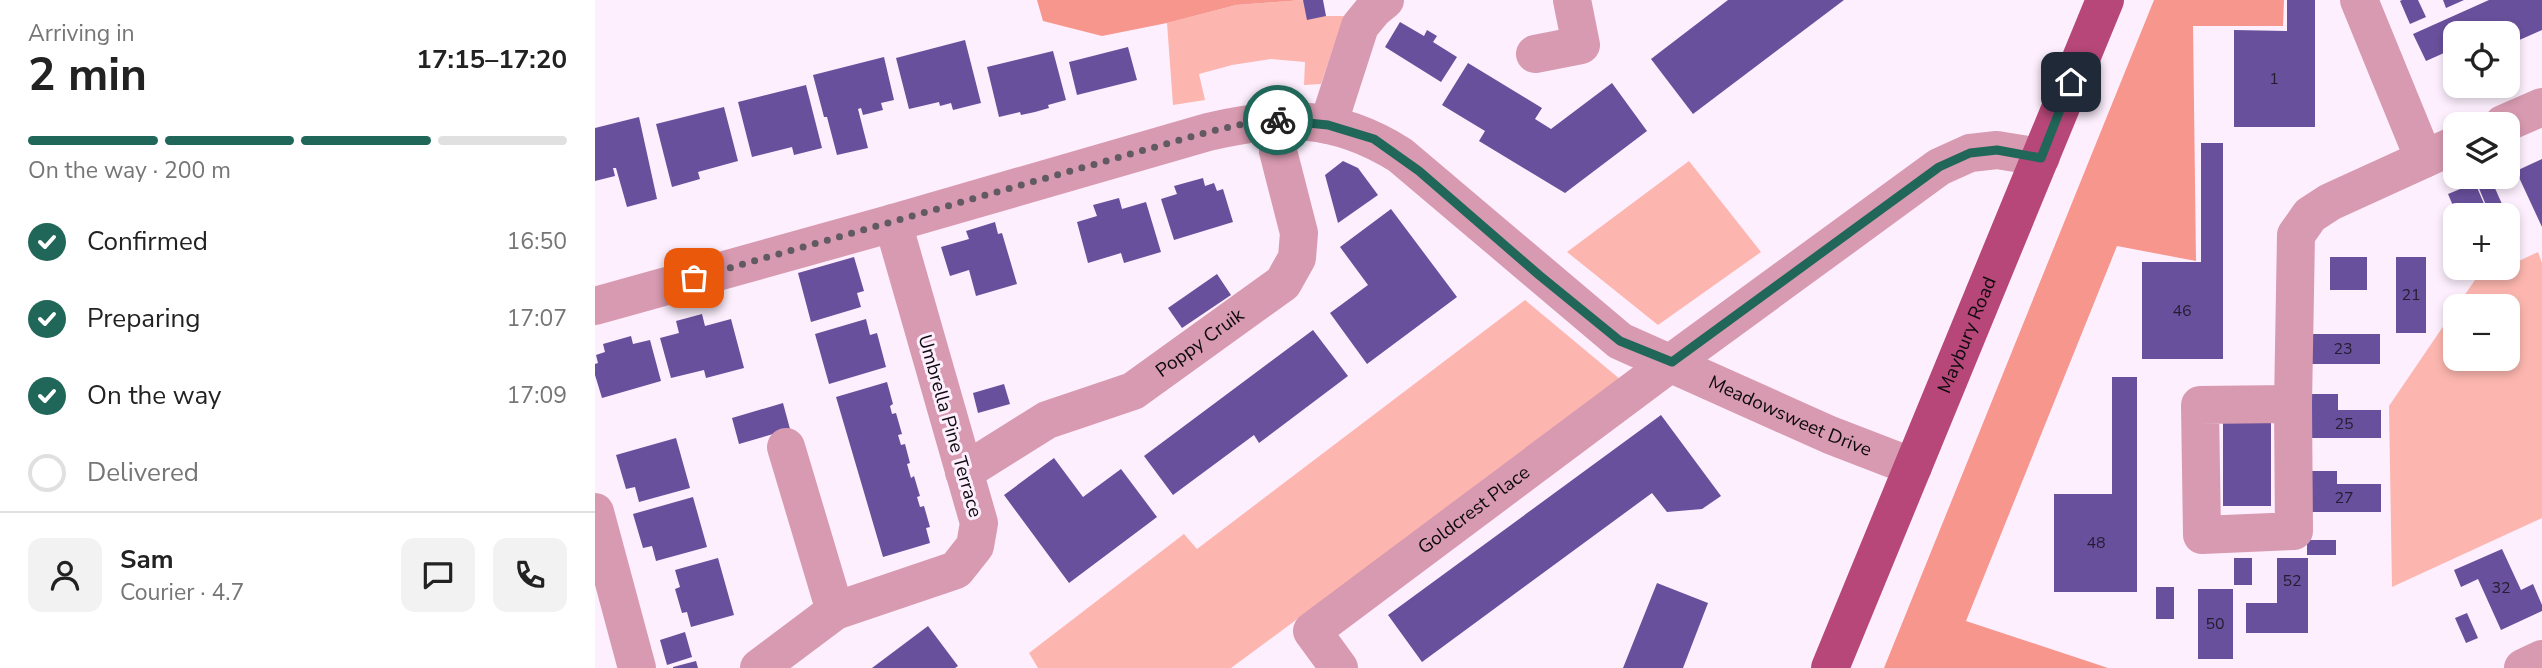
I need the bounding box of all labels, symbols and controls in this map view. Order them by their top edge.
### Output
text: Arriving in [28,18,135,49]
map controls [2443,21,2520,371]
button: locate [2443,21,2520,98]
text: 17:15–17:20 [416,42,567,77]
text: 2 min [28,43,147,106]
pin [2041,52,2101,112]
icon: home [2052,63,2090,101]
house number: 1 [2269,68,2279,90]
courier [1243,85,1313,155]
icon: bike [1259,101,1297,139]
button: layers [2443,112,2520,189]
text: On the way · 200 m [28,155,231,186]
button: + [2443,203,2520,280]
icon: check [28,223,66,261]
text: Confirmed [87,224,208,259]
text: 16:50 [507,226,567,257]
pin [664,248,724,308]
icon: bag [675,259,713,297]
street label: Maybury Road [1931,273,2003,397]
house number: 21 [2401,284,2421,306]
button: − [2443,294,2520,371]
icon: check [28,300,66,338]
house number: 46 [2172,300,2192,322]
text: Preparing [87,301,200,336]
street label: Poppy Cruik [1150,302,1250,384]
text: 17:07 [507,303,567,334]
street label: Umbrella Pine Terrace [911,332,989,520]
house number: 23 [2333,338,2353,360]
street label: Meadowsweet Drive [1704,369,1875,463]
icon: check [28,377,66,415]
text: On the way [87,378,221,413]
text: 17:09 [507,380,567,411]
house number: 25 [2334,413,2354,435]
text: Delivered [87,455,199,490]
street label: Goldcrest Place [1413,460,1535,560]
house number: 27 [2334,487,2354,509]
house number: 48 [2086,532,2106,554]
button: person [28,538,102,612]
button: chat [401,538,475,612]
button: phone [493,538,567,612]
text: Sam [120,542,173,577]
house number: 52 [2282,570,2302,592]
text: Courier · 4.7 [120,577,244,608]
house number: 32 [2491,577,2511,599]
house number: 50 [2205,613,2225,635]

